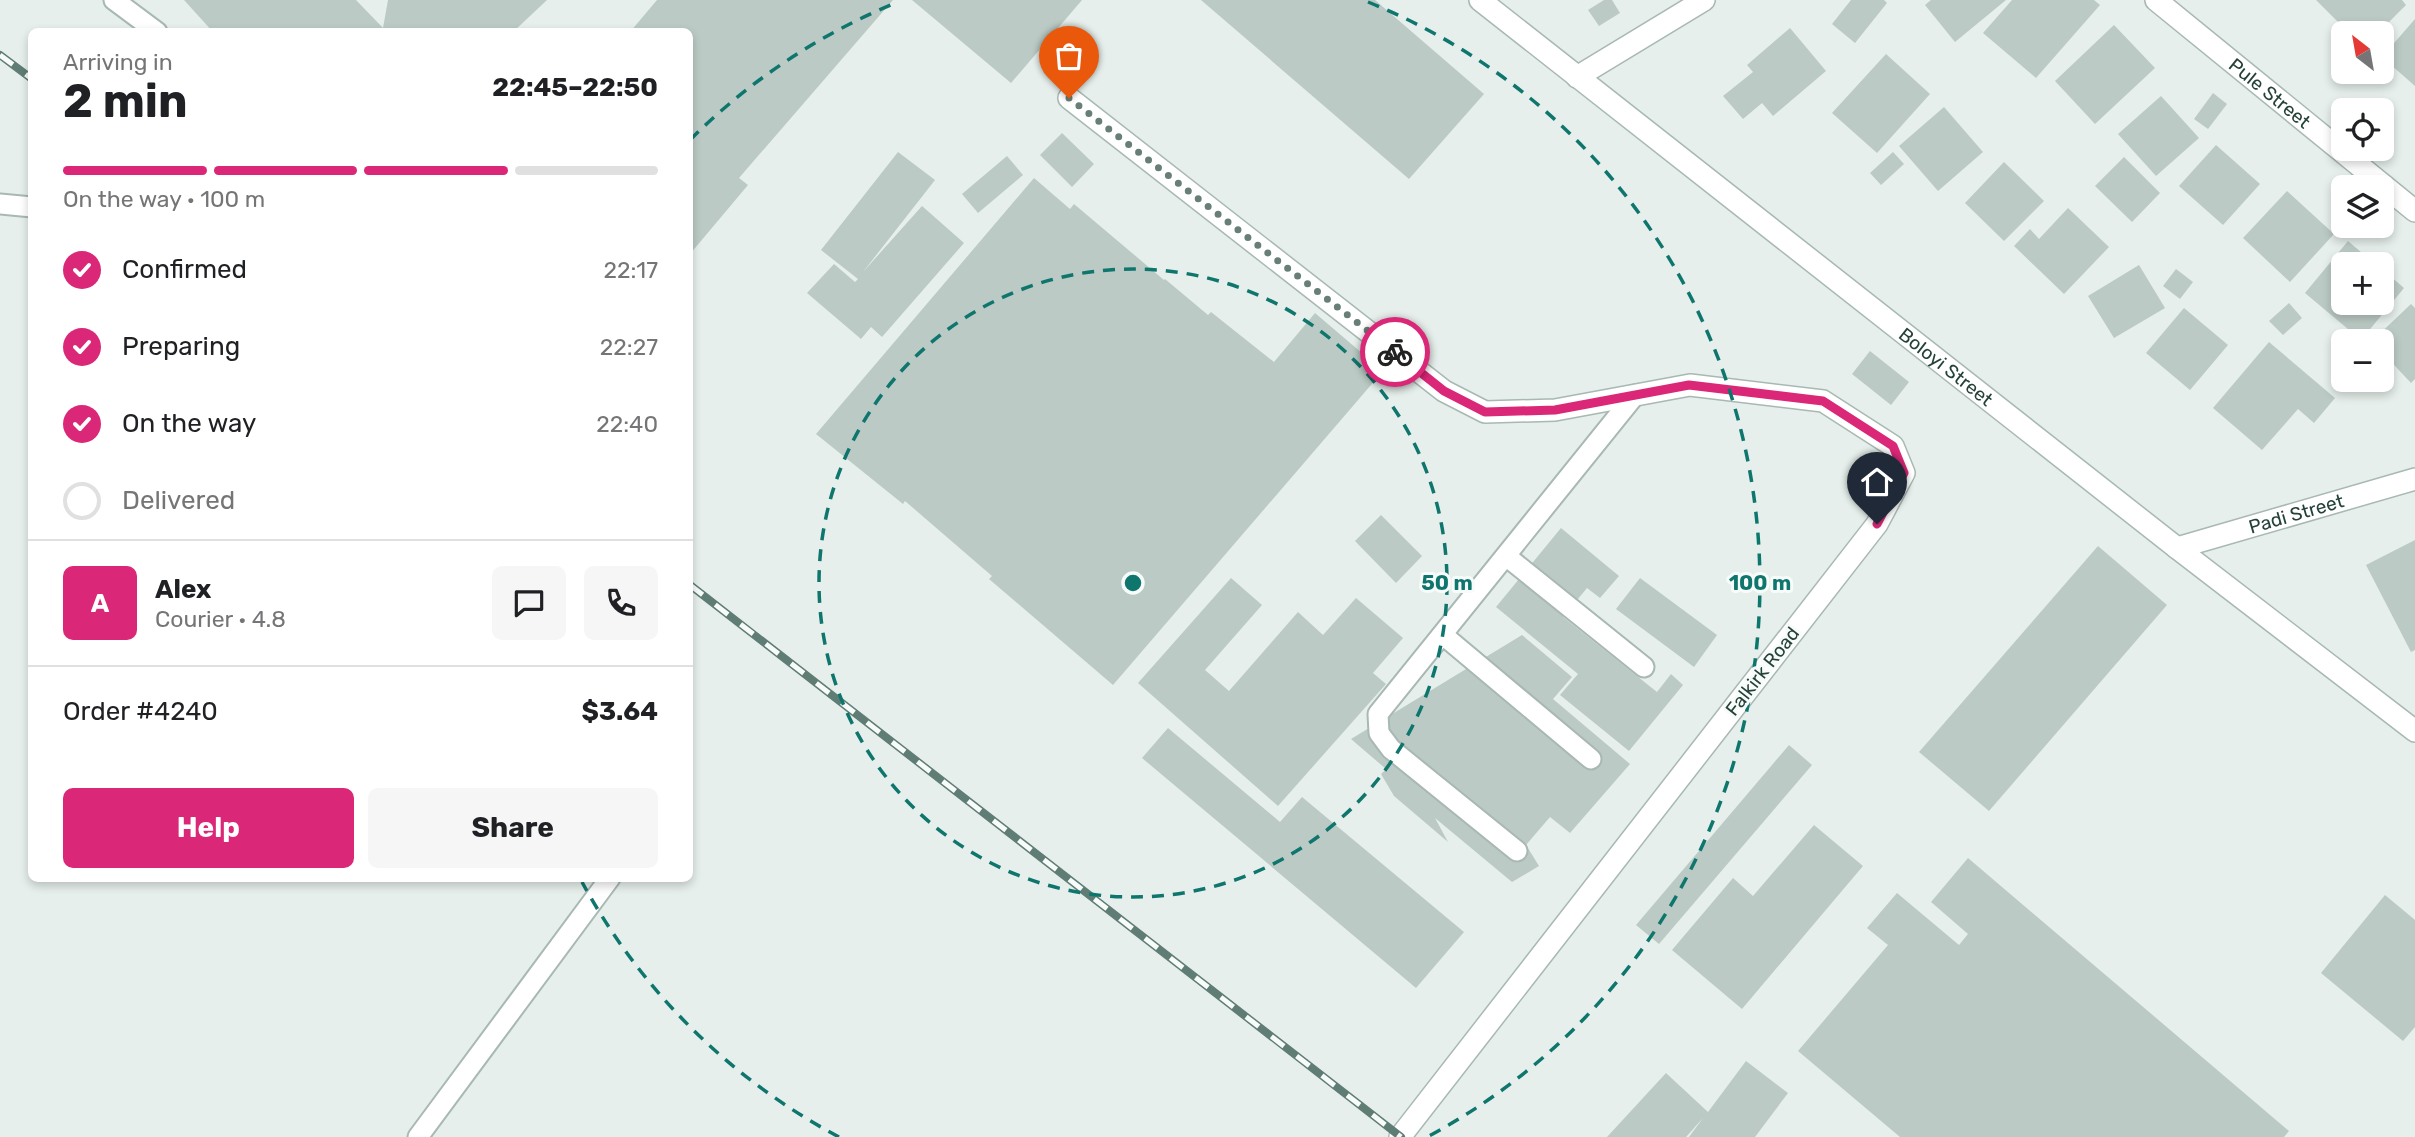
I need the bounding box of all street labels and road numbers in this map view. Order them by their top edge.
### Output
street label: Pule Street [2224,53,2316,134]
street label: Boloyi Street [1894,323,1998,411]
street label: Padi Street [2246,489,2347,539]
street label: Falkirk Road [1721,622,1804,720]

